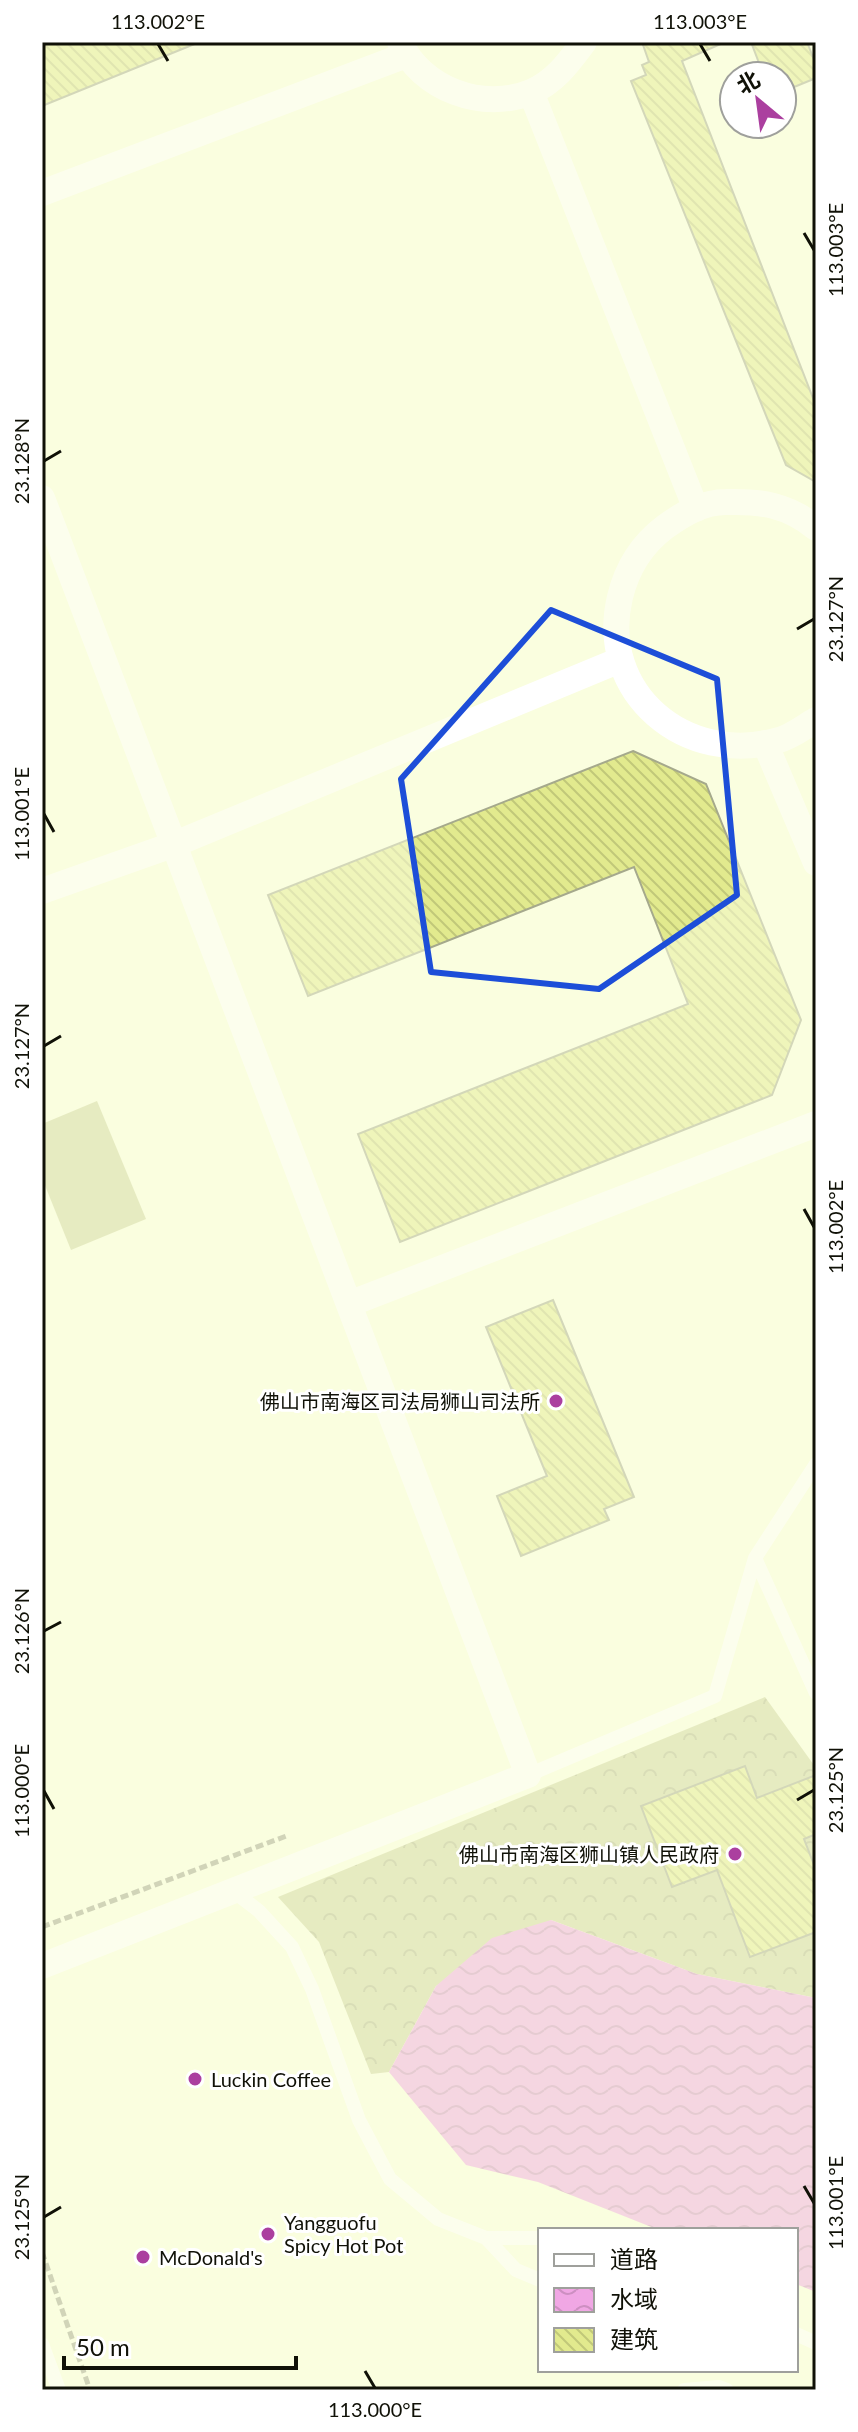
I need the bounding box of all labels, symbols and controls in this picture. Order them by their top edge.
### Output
text: 113.002°E [111,9,205,33]
text: 113.003°E [653,9,747,33]
north arrow [718,60,798,140]
text: 北 [732,65,764,99]
text: 113.003°E [823,203,847,297]
text: 23.128°N [9,418,33,504]
text: 23.127°N [823,576,847,662]
text: 113.001°E [9,767,33,861]
text: 23.127°N [9,1003,33,1089]
text: 113.002°E [823,1180,847,1274]
place label: 佛山市南海区司法局狮山司法所 [260,1389,540,1413]
marker: 佛山市南海区司法局狮山司法所 [547,1392,565,1410]
text: 23.126°N [9,1588,33,1674]
text: 113.000°E [9,1744,33,1838]
text: 23.125°N [823,1747,847,1833]
place label: 佛山市南海区狮山镇人民政府 [459,1842,719,1866]
marker: 佛山市南海区狮山镇人民政府 [726,1845,744,1863]
place label: Luckin Coffee [211,2067,331,2091]
marker: Luckin Coffee [186,2070,204,2088]
text: 113.001°E [823,2156,847,2250]
text: 23.125°N [9,2174,33,2260]
place label: Yangguofu Spicy Hot Pot [284,2210,403,2257]
marker: Yangguofu Spicy Hot Pot [259,2225,277,2243]
legend [538,2228,798,2372]
text: 道路 [610,2244,658,2273]
place label: McDonald's [159,2245,263,2269]
marker: McDonald's [134,2248,152,2266]
text: 水域 [610,2284,658,2313]
scale bar [64,2320,296,2370]
text: 建筑 [610,2324,658,2353]
text: 50 m [76,2332,130,2361]
text: 113.000°E [328,2397,422,2421]

